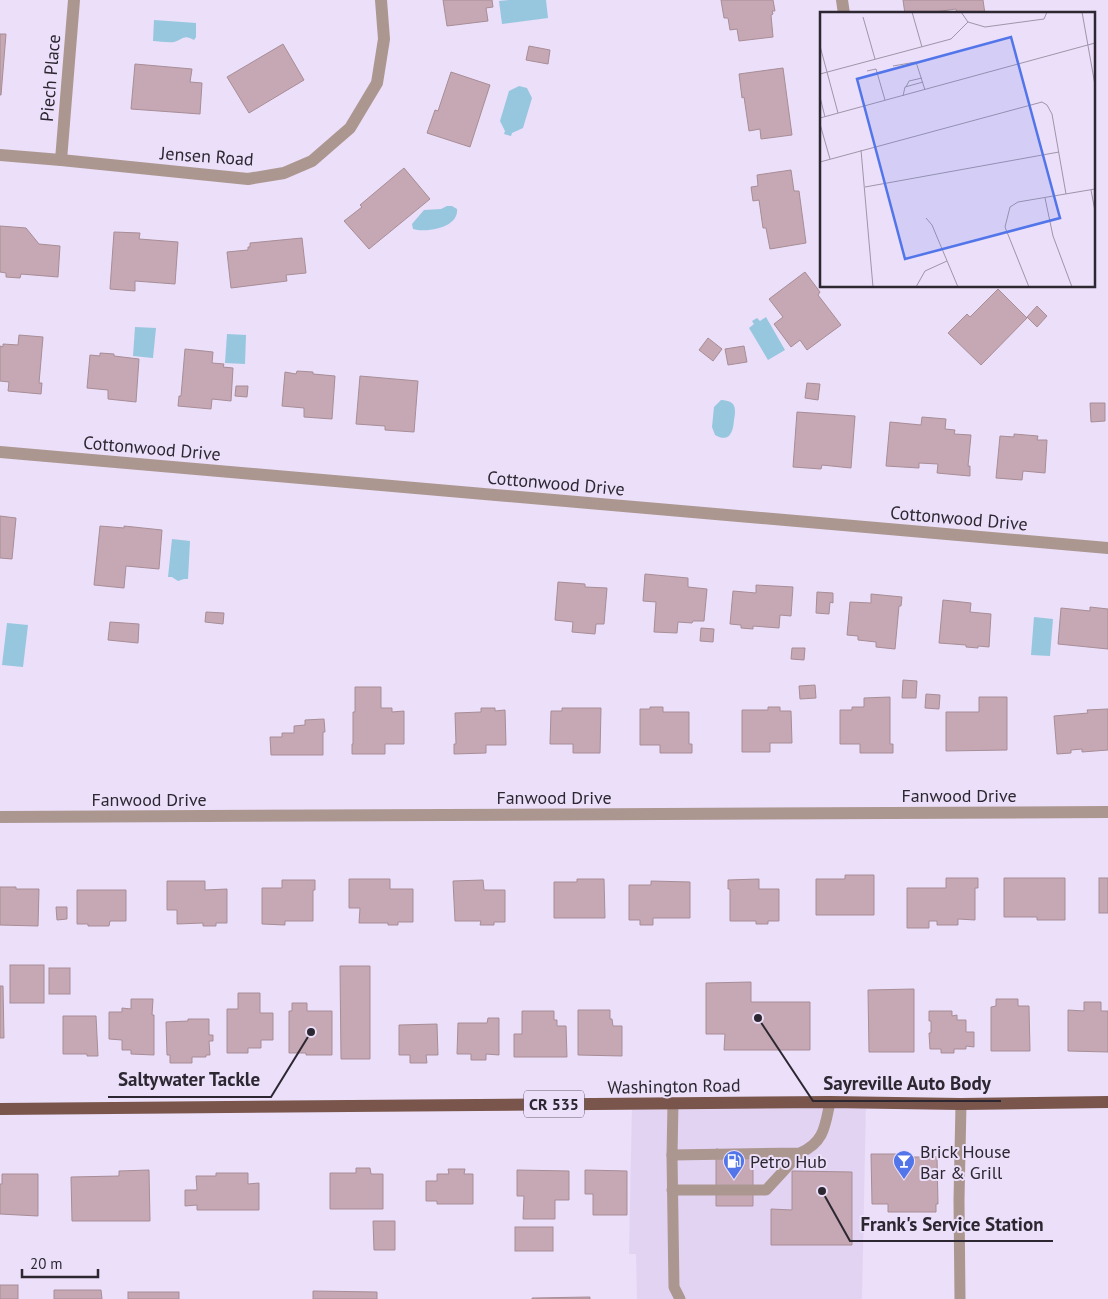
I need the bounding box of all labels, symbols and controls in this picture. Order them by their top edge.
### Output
inset map [820,12,1096,288]
street label: Piech Place [35,33,65,123]
street label: Jensen Road [158,141,255,171]
street label: Cottonwood Drive [82,431,222,465]
street label: Cottonwood Drive [486,466,626,500]
street label: Cottonwood Drive [889,501,1029,535]
street label: Fanwood Drive [901,784,1017,807]
street label: Fanwood Drive [496,786,612,809]
street label: Fanwood Drive [91,788,207,811]
callout: Saltywater Tackle [108,1063,271,1097]
text: Saltywater Tackle [118,1067,260,1091]
callout: Sayreville Auto Body [813,1067,1001,1101]
text: Sayreville Auto Body [823,1071,992,1095]
street label: Washington Road [607,1073,741,1099]
road number: CR 535 [524,1090,584,1118]
place label: Brick House Bar & Grill [920,1140,1011,1184]
fuel station icon: Petro Hub [722,1149,746,1180]
bar icon: Brick House Bar & Grill [892,1149,916,1180]
place label: Petro Hub [750,1150,827,1173]
callout: Frank's Service Station [850,1207,1053,1241]
text: Frank's Service Station [860,1212,1044,1236]
scale bar [22,1246,99,1278]
text: 20 m [30,1254,63,1273]

